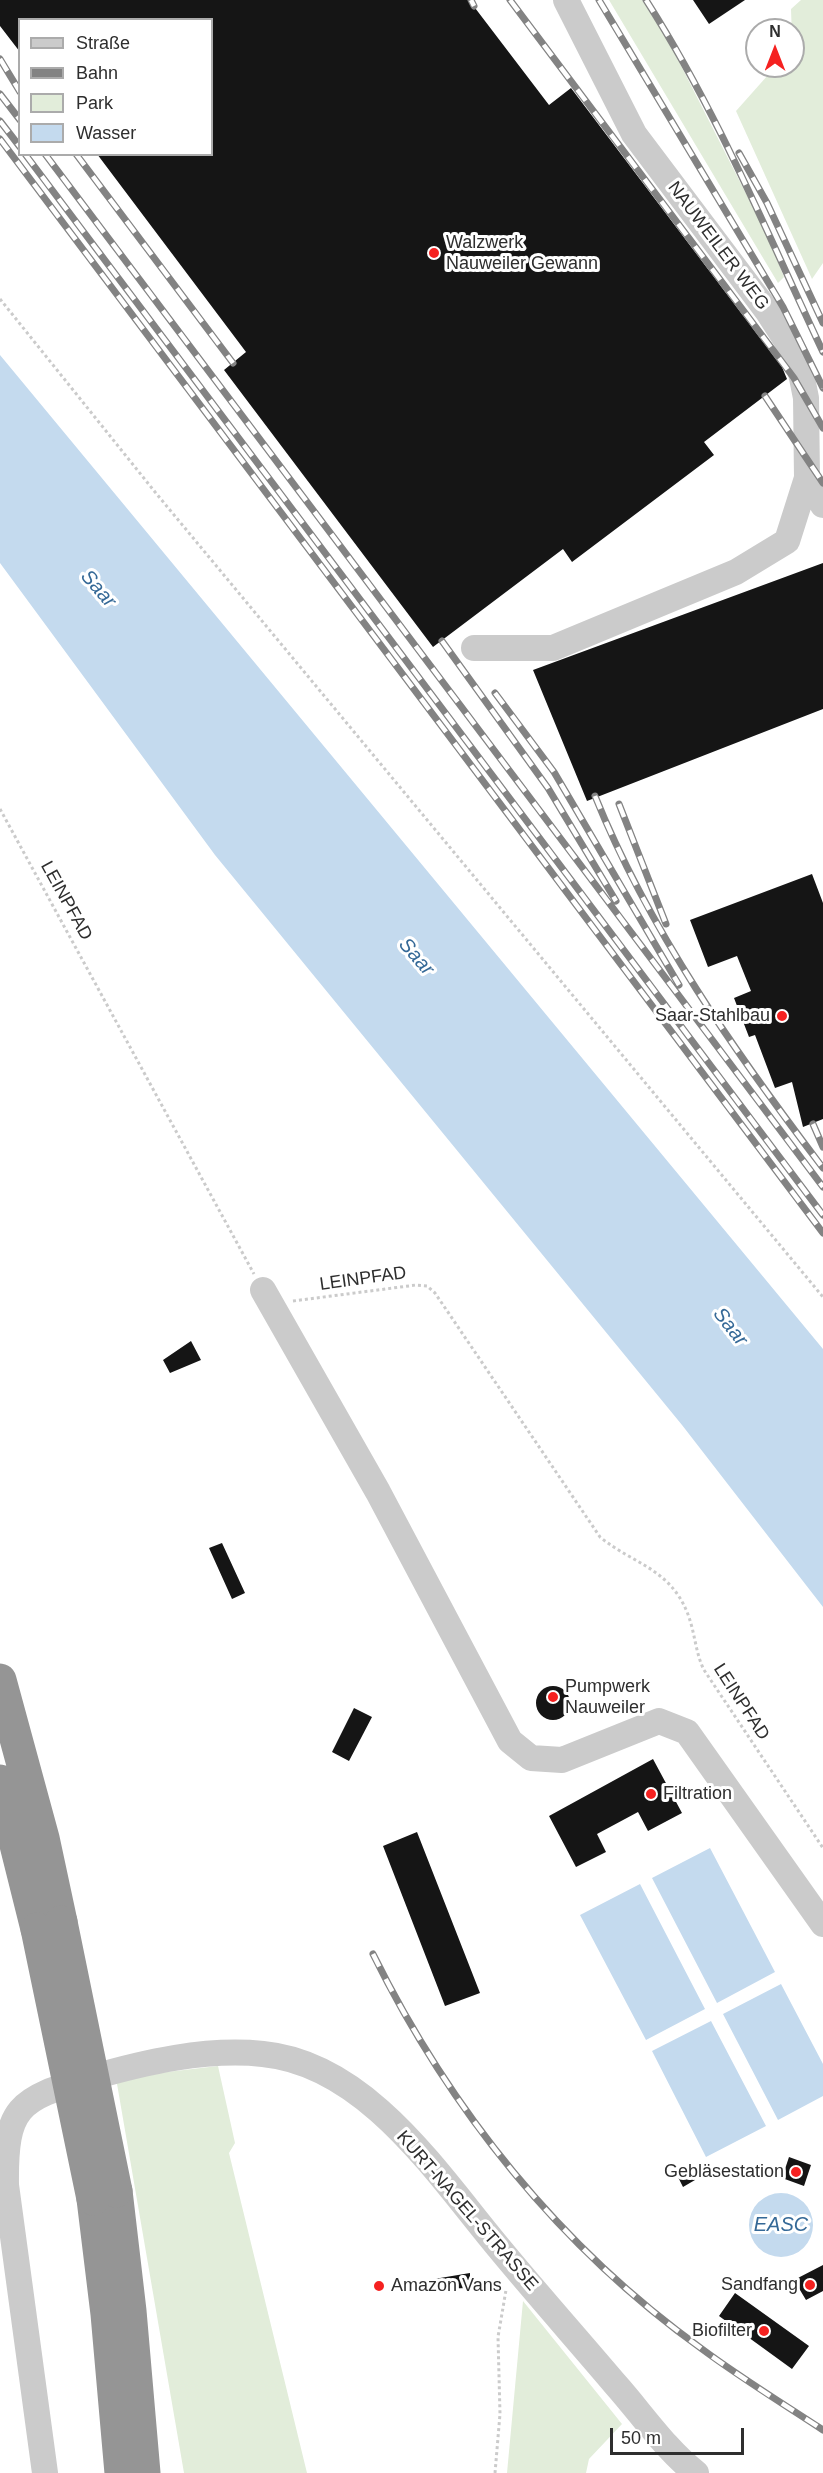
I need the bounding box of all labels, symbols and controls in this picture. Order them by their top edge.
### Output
legend [18,18,213,156]
north arrow [745,18,805,78]
text: N [769,23,781,40]
text: Straße [76,33,130,53]
text: Bahn [76,63,118,83]
text: Park [76,93,113,113]
text: Wasser [76,123,136,143]
street label: NAUWEILER WEG [663,178,773,314]
place label: Walzwerk Nauweiler Gewann [446,232,598,274]
marker: Walzwerk Nauweiler Gewann [427,246,441,260]
water label: Saar [75,565,121,613]
street label: LEINPFAD [35,858,97,944]
water label: Saar [393,933,439,981]
place label: Saar-Stahlbau [655,1005,770,1027]
marker: Saar-Stahlbau [775,1009,789,1023]
street label: LEINPFAD [318,1262,408,1296]
water label: Saar [708,1303,752,1351]
street label: LEINPFAD [708,1660,774,1744]
place label: Pumpwerk Nauweiler [565,1676,650,1718]
marker: Pumpwerk Nauweiler [546,1690,560,1704]
place label: Filtration [663,1783,732,1805]
marker: Filtration [644,1787,658,1801]
street label: KURT-NAGEL-STRASSE [392,2127,542,2295]
place label: Gebläsestation [664,2161,784,2183]
marker: Gebläsestation [789,2165,803,2179]
water label: EASC [754,2213,808,2237]
place label: Sandfang [721,2274,798,2296]
place label: Amazon Vans [391,2275,502,2297]
marker: Sandfang [803,2278,817,2292]
marker: Amazon Vans [372,2279,386,2293]
place label: Biofilter [692,2320,752,2342]
marker: Biofilter [757,2324,771,2338]
scale bar [613,2416,746,2454]
text: 50 m [621,2428,661,2448]

